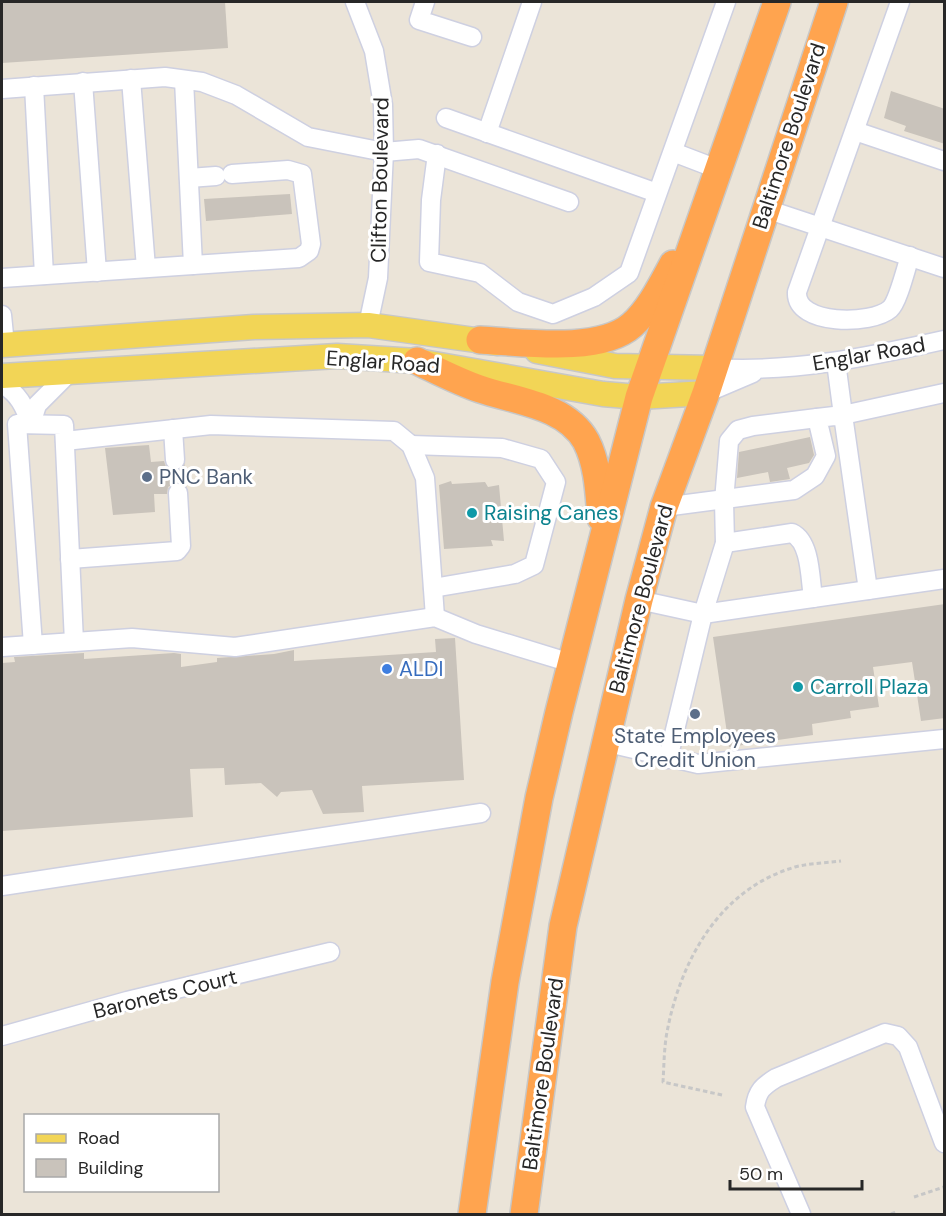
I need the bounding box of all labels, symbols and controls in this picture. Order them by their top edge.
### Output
street label: Baltimore Boulevard [746,39,832,233]
street label: Clifton Boulevard [365,97,395,263]
street label: Englar Road [810,330,928,378]
street label: Englar Road [325,344,441,380]
place label: PNC Bank [159,463,253,491]
marker: PNC Bank [140,470,154,484]
place label: Raising Canes [484,499,619,527]
street label: Baltimore Boulevard [602,502,680,696]
marker: Raising Canes [465,506,479,520]
place label: ALDI [399,655,443,683]
marker: ALDI [380,662,394,676]
place label: Carroll Plaza [810,673,928,701]
marker: Carroll Plaza [791,680,805,694]
marker: State Employees Credit Union [688,707,702,721]
place label: State Employees Credit Union [614,722,776,774]
street label: Baronets Court [90,963,240,1025]
street label: Baltimore Boulevard [516,976,570,1172]
legend [24,1114,219,1192]
text: Road [78,1126,120,1150]
scale bar [730,1153,862,1191]
text: Building [78,1156,143,1180]
text: 50 m [739,1162,783,1186]

